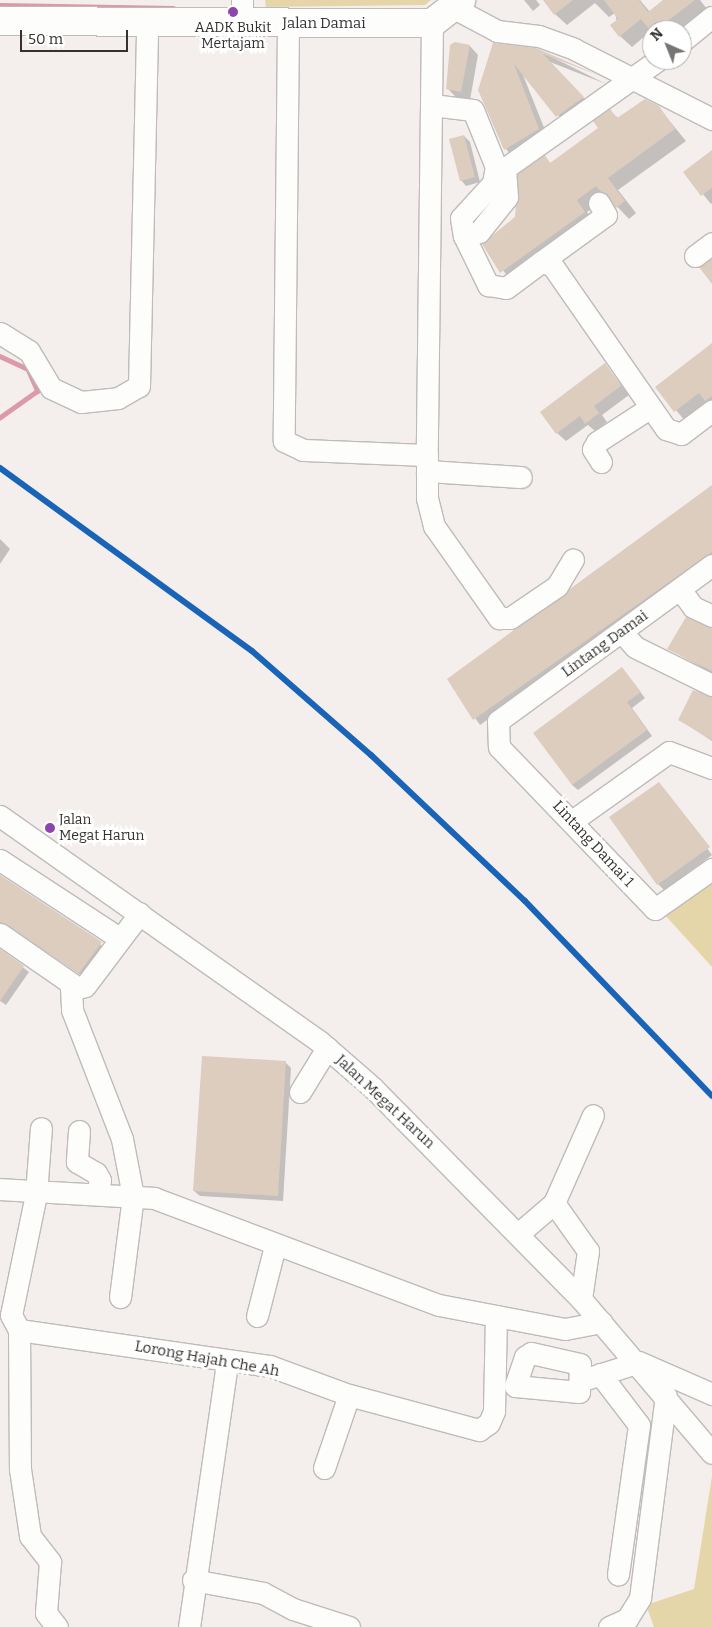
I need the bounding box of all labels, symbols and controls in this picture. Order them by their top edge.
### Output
marker: AADK Bukit Mertajam [228,7,238,17]
street label: Jalan Damai [282,15,366,33]
scale bar [22,20,130,52]
place label: AADK Bukit Mertajam [195,20,271,52]
north arrow [642,20,692,70]
text: N [647,25,667,44]
text: 50 m [28,30,63,48]
street label: Lintang Damai [558,607,652,681]
street label: Lintang Damai 1 [549,797,637,891]
place label: Jalan Megat Harun [59,812,144,844]
marker: Jalan Megat Harun [45,823,55,833]
street label: Jalan Megat Harun [332,1051,438,1153]
street label: Lorong Hajah Che Ah [133,1337,281,1381]

